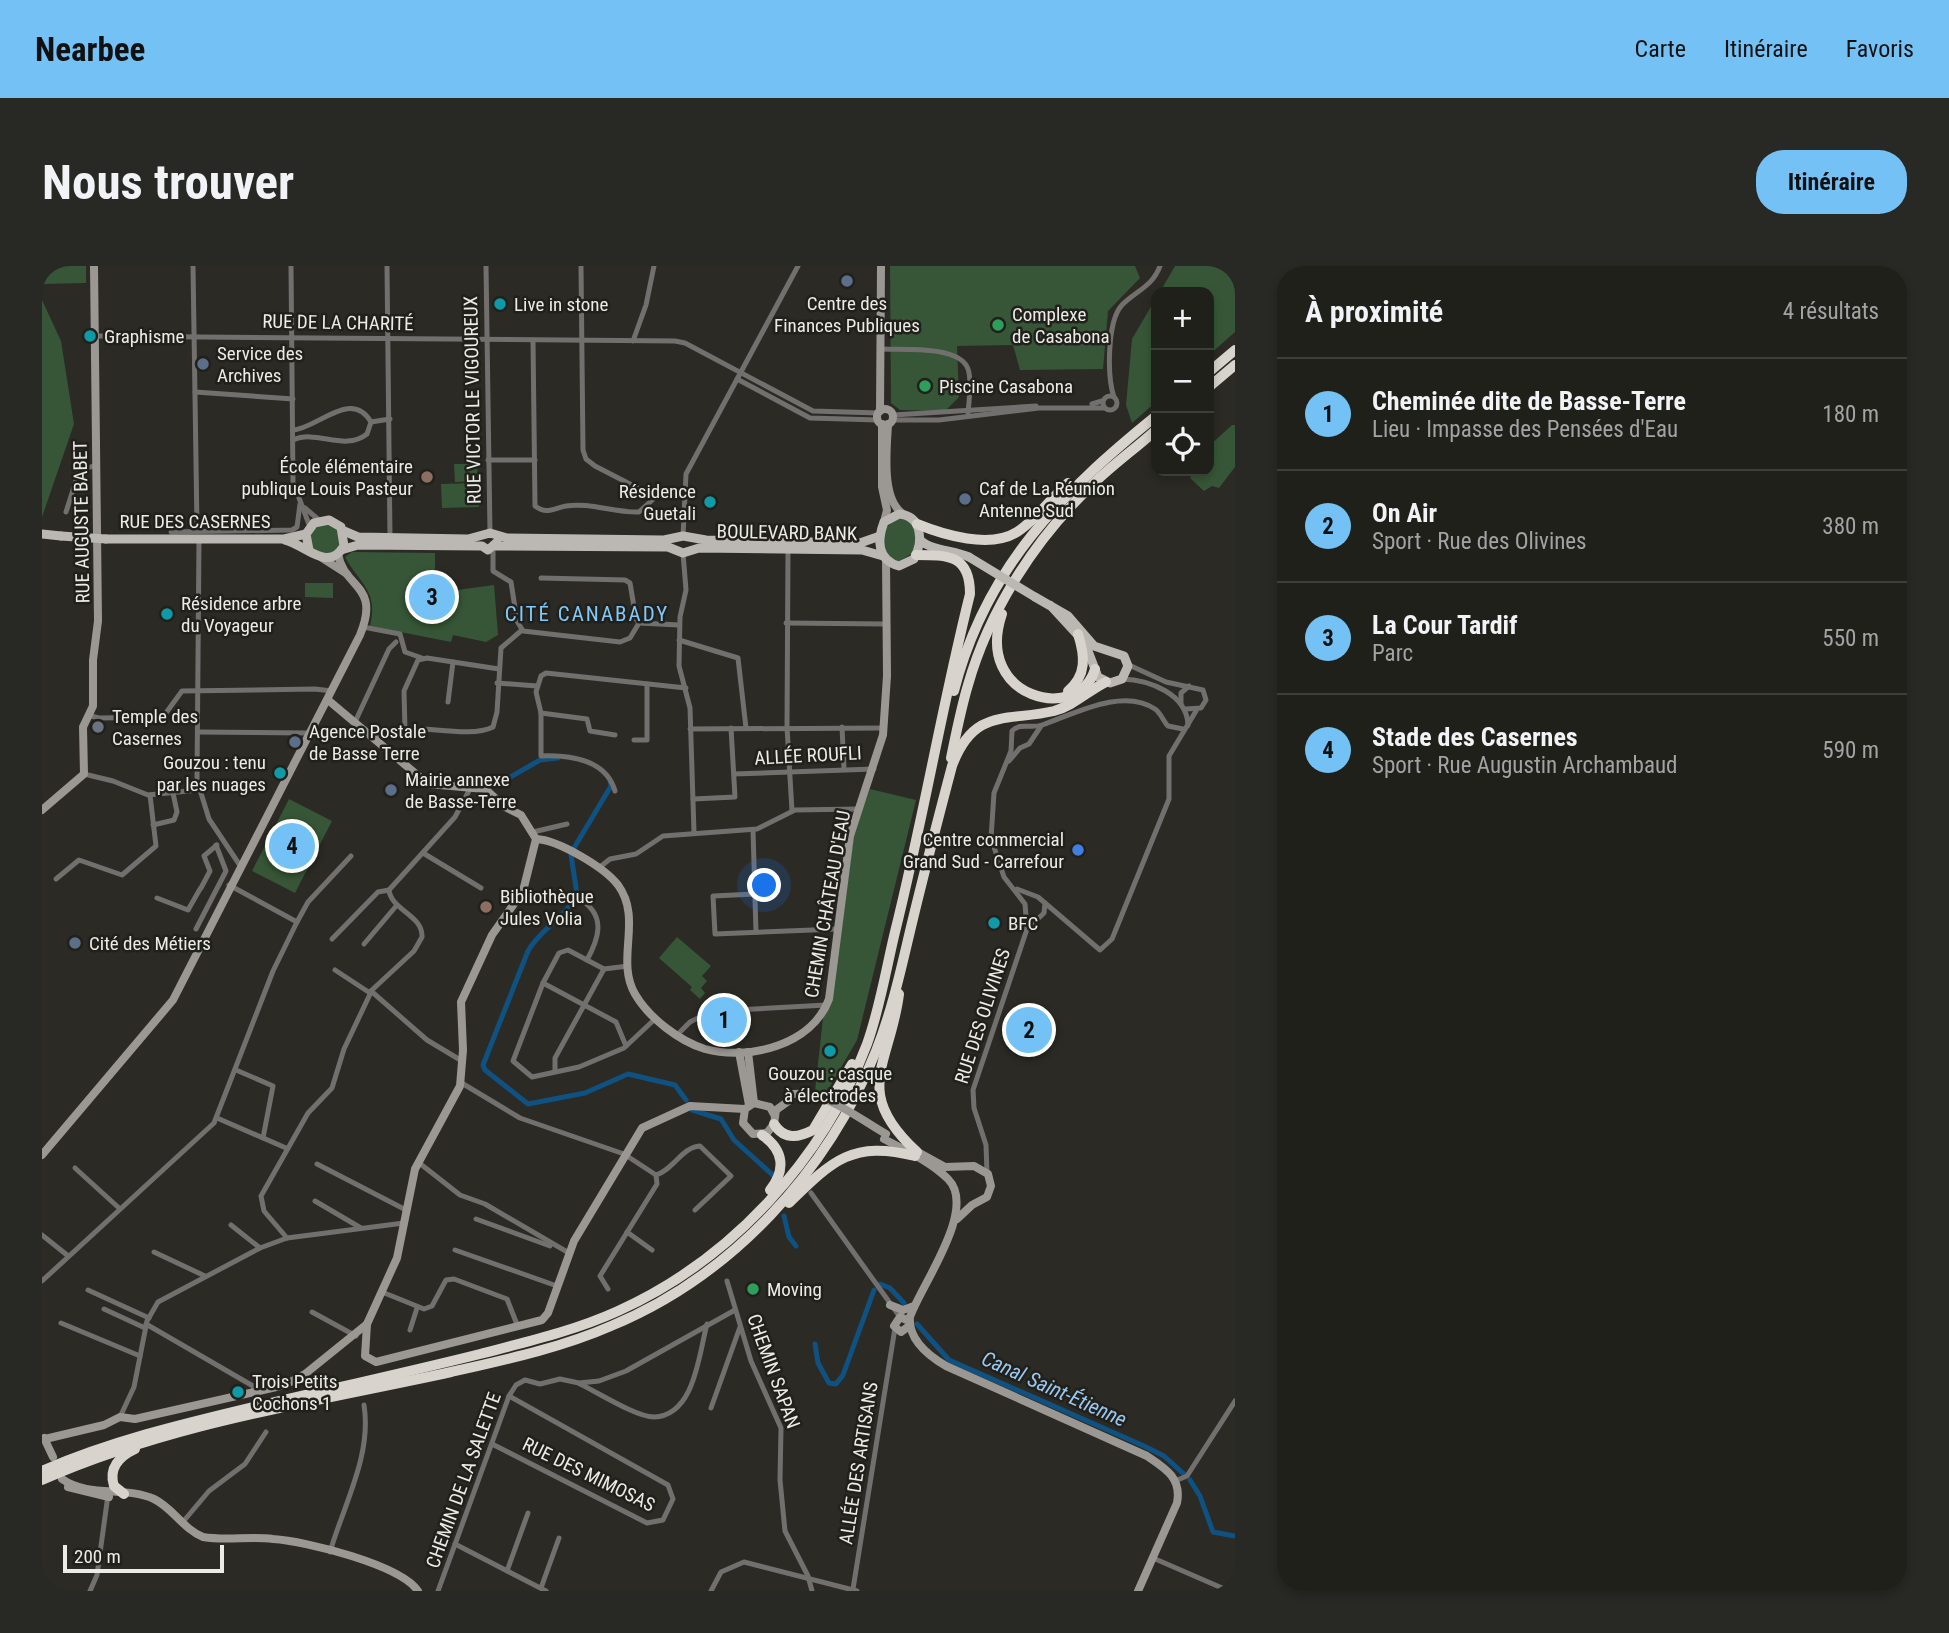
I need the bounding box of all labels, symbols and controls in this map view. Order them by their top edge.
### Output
text: Nearbee [35,30,145,69]
text: Carte [1635,35,1686,63]
text: Itinéraire [1724,35,1808,63]
text: Favoris [1846,35,1914,63]
button: Itinéraire [1756,150,1907,214]
text: Nous trouver [42,154,294,211]
marker: Centre des Finances Publiques [839,273,855,289]
map controls [1151,287,1214,476]
button: + [1151,287,1214,350]
place label: Centre des Finances Publiques [774,292,920,337]
place label: Live in stone [514,293,608,316]
text: À proximité [1305,294,1443,329]
street label: RUE VICTOR LE VIGOUREUX [459,296,486,504]
marker: Live in stone [492,296,508,312]
text: 4 résultats [1783,298,1879,325]
place label: Complexe de Casabona [1012,303,1110,348]
street label: RUE DE LA CHARITÉ [262,310,414,335]
marker: Complexe de Casabona [990,317,1006,333]
place label: Graphisme [104,325,185,348]
marker: Graphisme [82,328,98,344]
place label: Service des Archives [217,342,303,387]
button: − [1151,350,1214,413]
marker: Service des Archives [195,356,211,372]
place label: Piscine Casabona [939,375,1073,398]
marker: Piscine Casabona [917,378,933,394]
text: Cheminée dite de Basse-Terre [1372,386,1686,416]
text: 1 [1322,401,1334,428]
text: 180 m [1822,401,1879,428]
button: locate [1151,413,1214,476]
text: Lieu · Impasse des Pensées d'Eau [1372,416,1678,443]
street label: RUE AUGUSTE BABET [69,440,94,604]
place label: École élémentaire publique Louis Pasteur [242,455,413,500]
marker: École élémentaire publique Louis Pasteur [419,469,435,485]
place label: Caf de La Réunion Antenne Sud [979,477,1115,522]
place label: Résidence Guetali [619,480,696,525]
marker: Caf de La Réunion Antenne Sud [957,491,973,507]
marker: Résidence Guetali [702,494,718,510]
text: On Air [1372,498,1437,528]
street label: RUE DES CASERNES [119,510,271,533]
text: 2 [1322,513,1334,540]
text: 380 m [1822,513,1879,540]
street label: BOULEVARD BANK [716,520,858,545]
text: Sport · Rue des Olivines [1372,528,1587,555]
pin: 3 [409,571,455,623]
place label: Résidence arbre du Voyageur [181,592,301,637]
district label: CITÉ CANABADY [505,602,669,626]
marker: Résidence arbre du Voyageur [159,606,175,622]
text: La Cour Tardif [1372,610,1518,640]
text: 3 [1322,625,1334,652]
text: 550 m [1822,625,1879,652]
text: Parc [1372,640,1413,667]
place label: Temple des Casernes [112,705,198,750]
marker: Temple des Casernes [90,719,106,735]
place label: Agence Postale de Basse Terre [309,720,426,765]
text: Stade des Casernes [1372,722,1578,752]
marker: Agence Postale de Basse Terre [287,734,303,750]
text: 4 [1322,737,1334,764]
text: 590 m [1822,737,1879,764]
street label: ALLÉE ROUFLI [754,741,862,770]
place label: Gouzou : tenu par les nuages [157,751,266,796]
text: Sport · Rue Augustin Archambaud [1372,752,1677,779]
marker: Gouzou : tenu par les nuages [272,765,288,781]
place label: Mairie annexe de Basse-Terre [405,768,516,813]
marker: Mairie annexe de Basse-Terre [383,782,399,798]
street label: CHEMIN CHÂTEAU D'EAU [800,809,855,1000]
pin: 4 [269,820,315,872]
place label: Centre commercial Grand Sud - Carrefour [903,828,1064,873]
marker: Centre commercial Grand Sud - Carrefour [1070,842,1086,858]
your location [747,868,781,902]
place label: Bibliothèque Jules Volia [500,885,594,930]
marker: Bibliothèque Jules Volia [478,899,494,915]
place label: BFC [1008,912,1038,935]
marker: BFC [986,915,1002,931]
place label: Cité des Métiers [89,932,211,955]
marker: Cité des Métiers [67,935,83,951]
street label: RUE DES OLIVINES [950,946,1015,1087]
pin: 1 [701,994,747,1046]
pin: 2 [1006,1004,1052,1056]
marker: Gouzou : casque à électrodes [822,1043,838,1059]
place label: Gouzou : casque à électrodes [768,1062,892,1107]
place label: Moving [767,1278,822,1301]
marker: Moving [745,1281,761,1297]
street label: CHEMIN SAPAN [742,1311,805,1432]
water label: Canal Saint-Étienne [978,1346,1130,1432]
place label: Trois Petits Cochons 1 [252,1370,337,1415]
street label: ALLÉE DES ARTISANS [834,1380,883,1546]
marker: Trois Petits Cochons 1 [230,1384,246,1400]
street label: CHEMIN DE LA SALETTE [421,1389,506,1571]
street label: RUE DES MIMOSAS [519,1432,659,1517]
scale bar [63,1542,224,1574]
text: 200 m [74,1545,121,1568]

